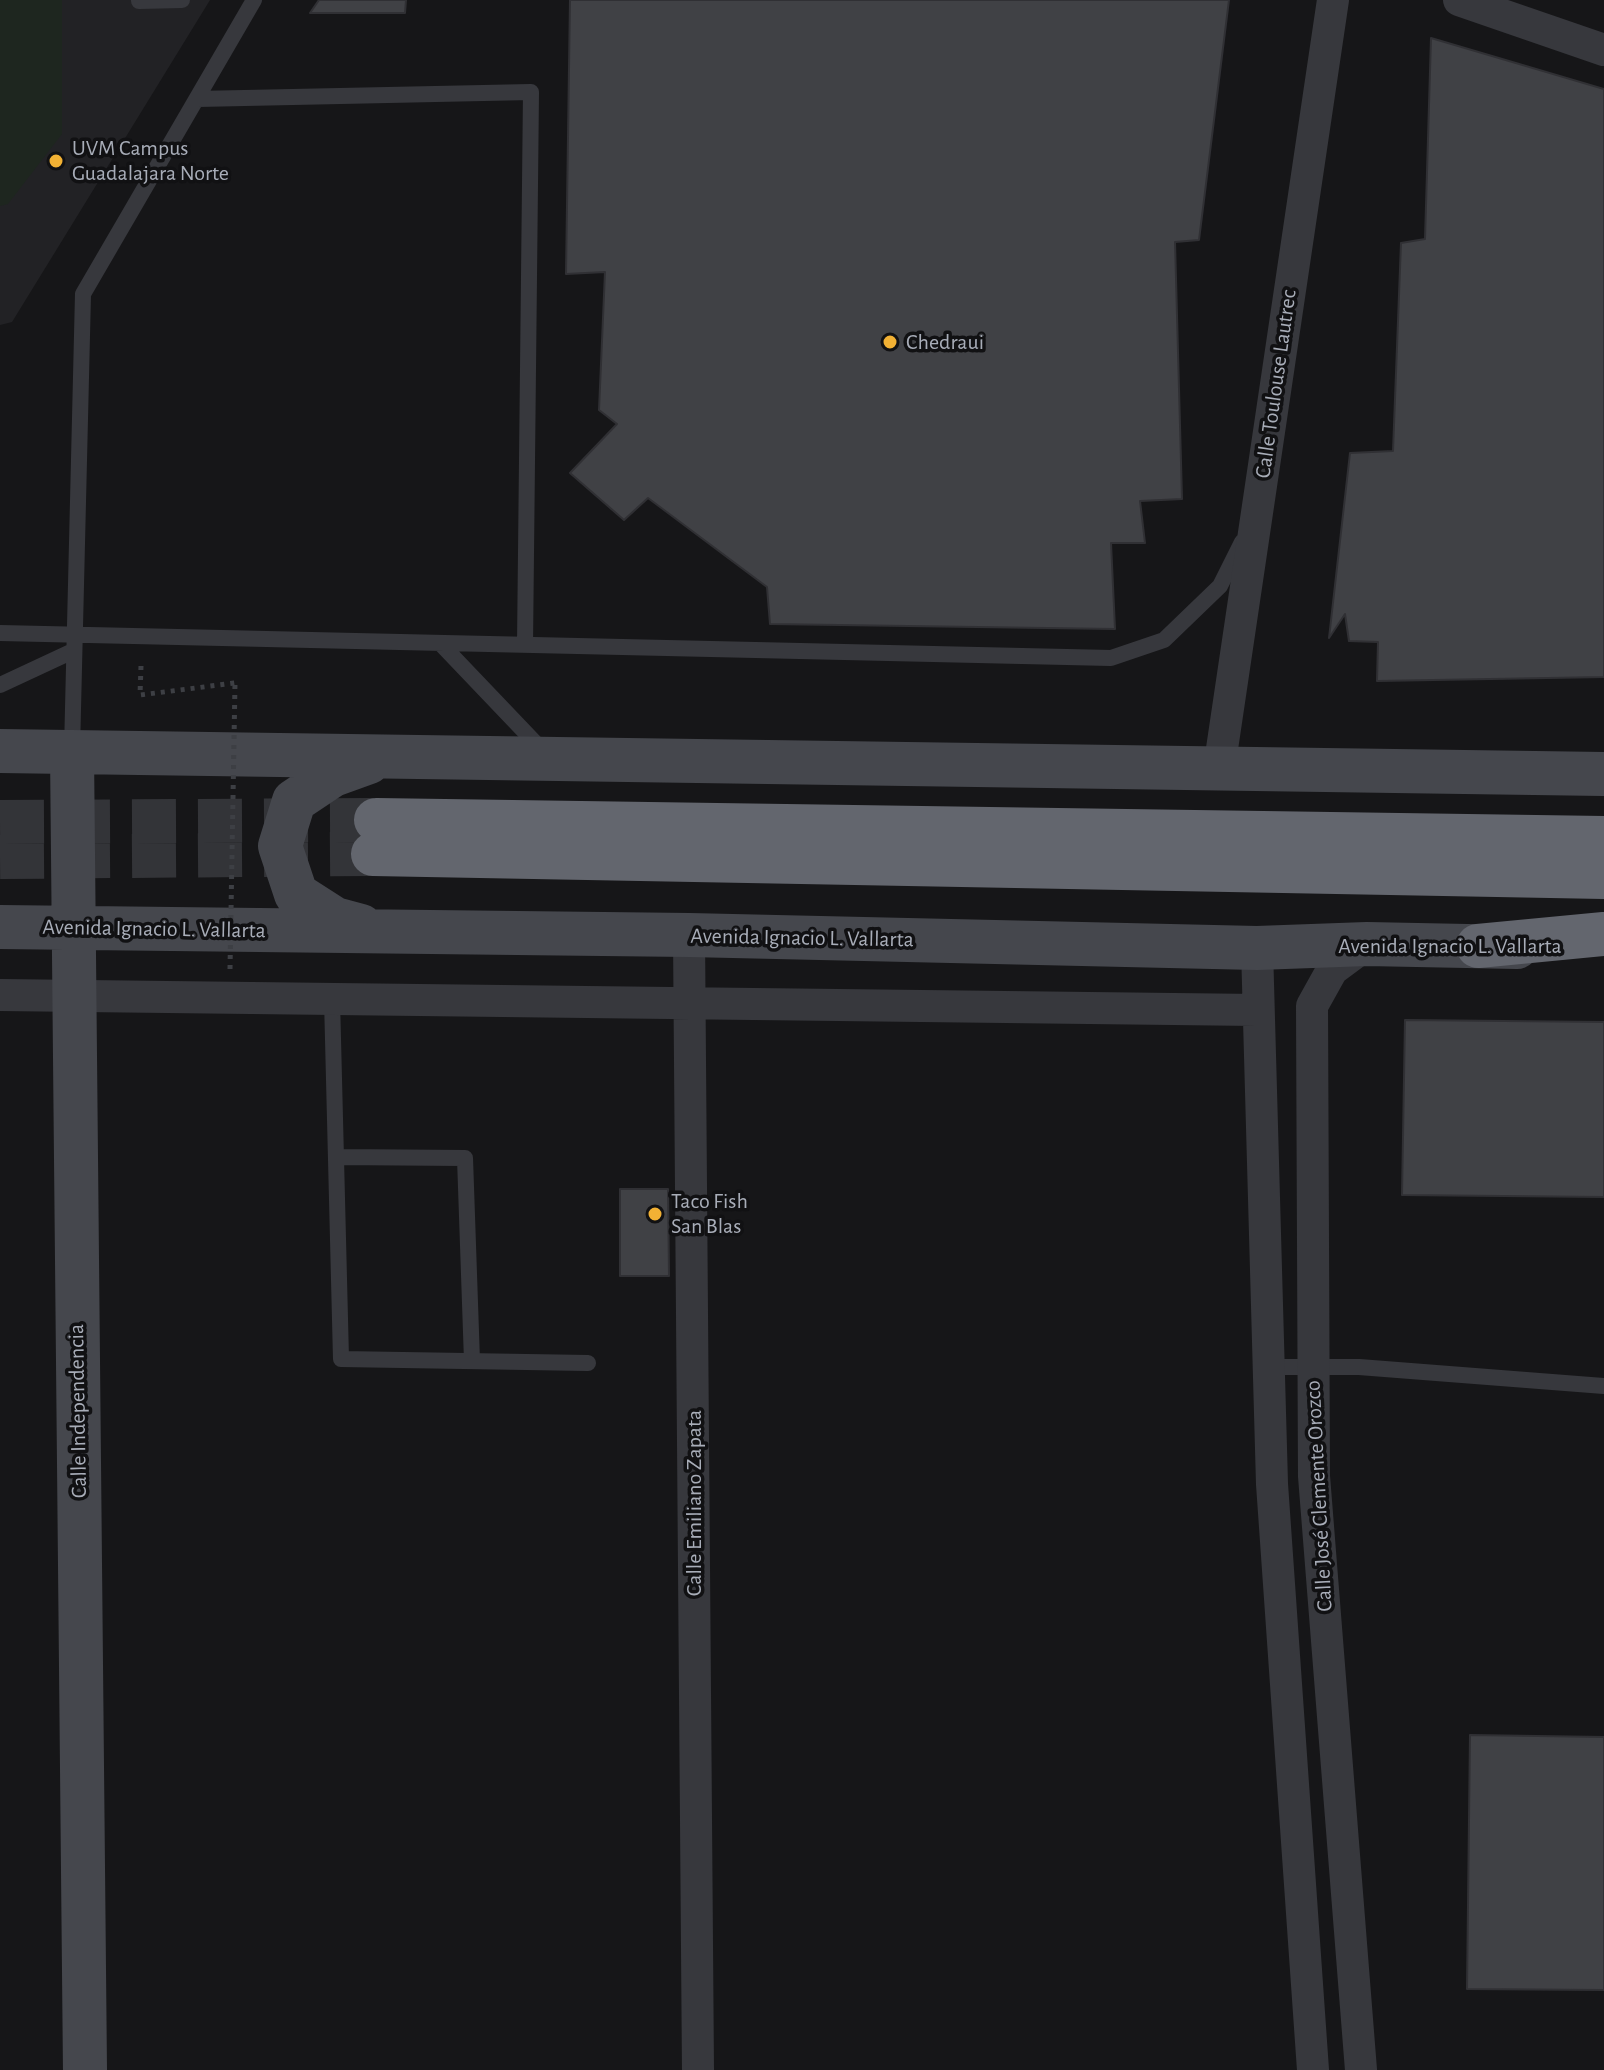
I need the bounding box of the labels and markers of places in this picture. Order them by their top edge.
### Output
place label: UVM Campus Guadalajara Norte [72,135,229,186]
marker: UVM Campus Guadalajara Norte [47,152,65,170]
place label: Chedraui [906,329,984,355]
marker: Chedraui [881,333,899,351]
place label: Taco Fish San Blas [671,1188,748,1240]
marker: Taco Fish San Blas [646,1205,664,1223]

